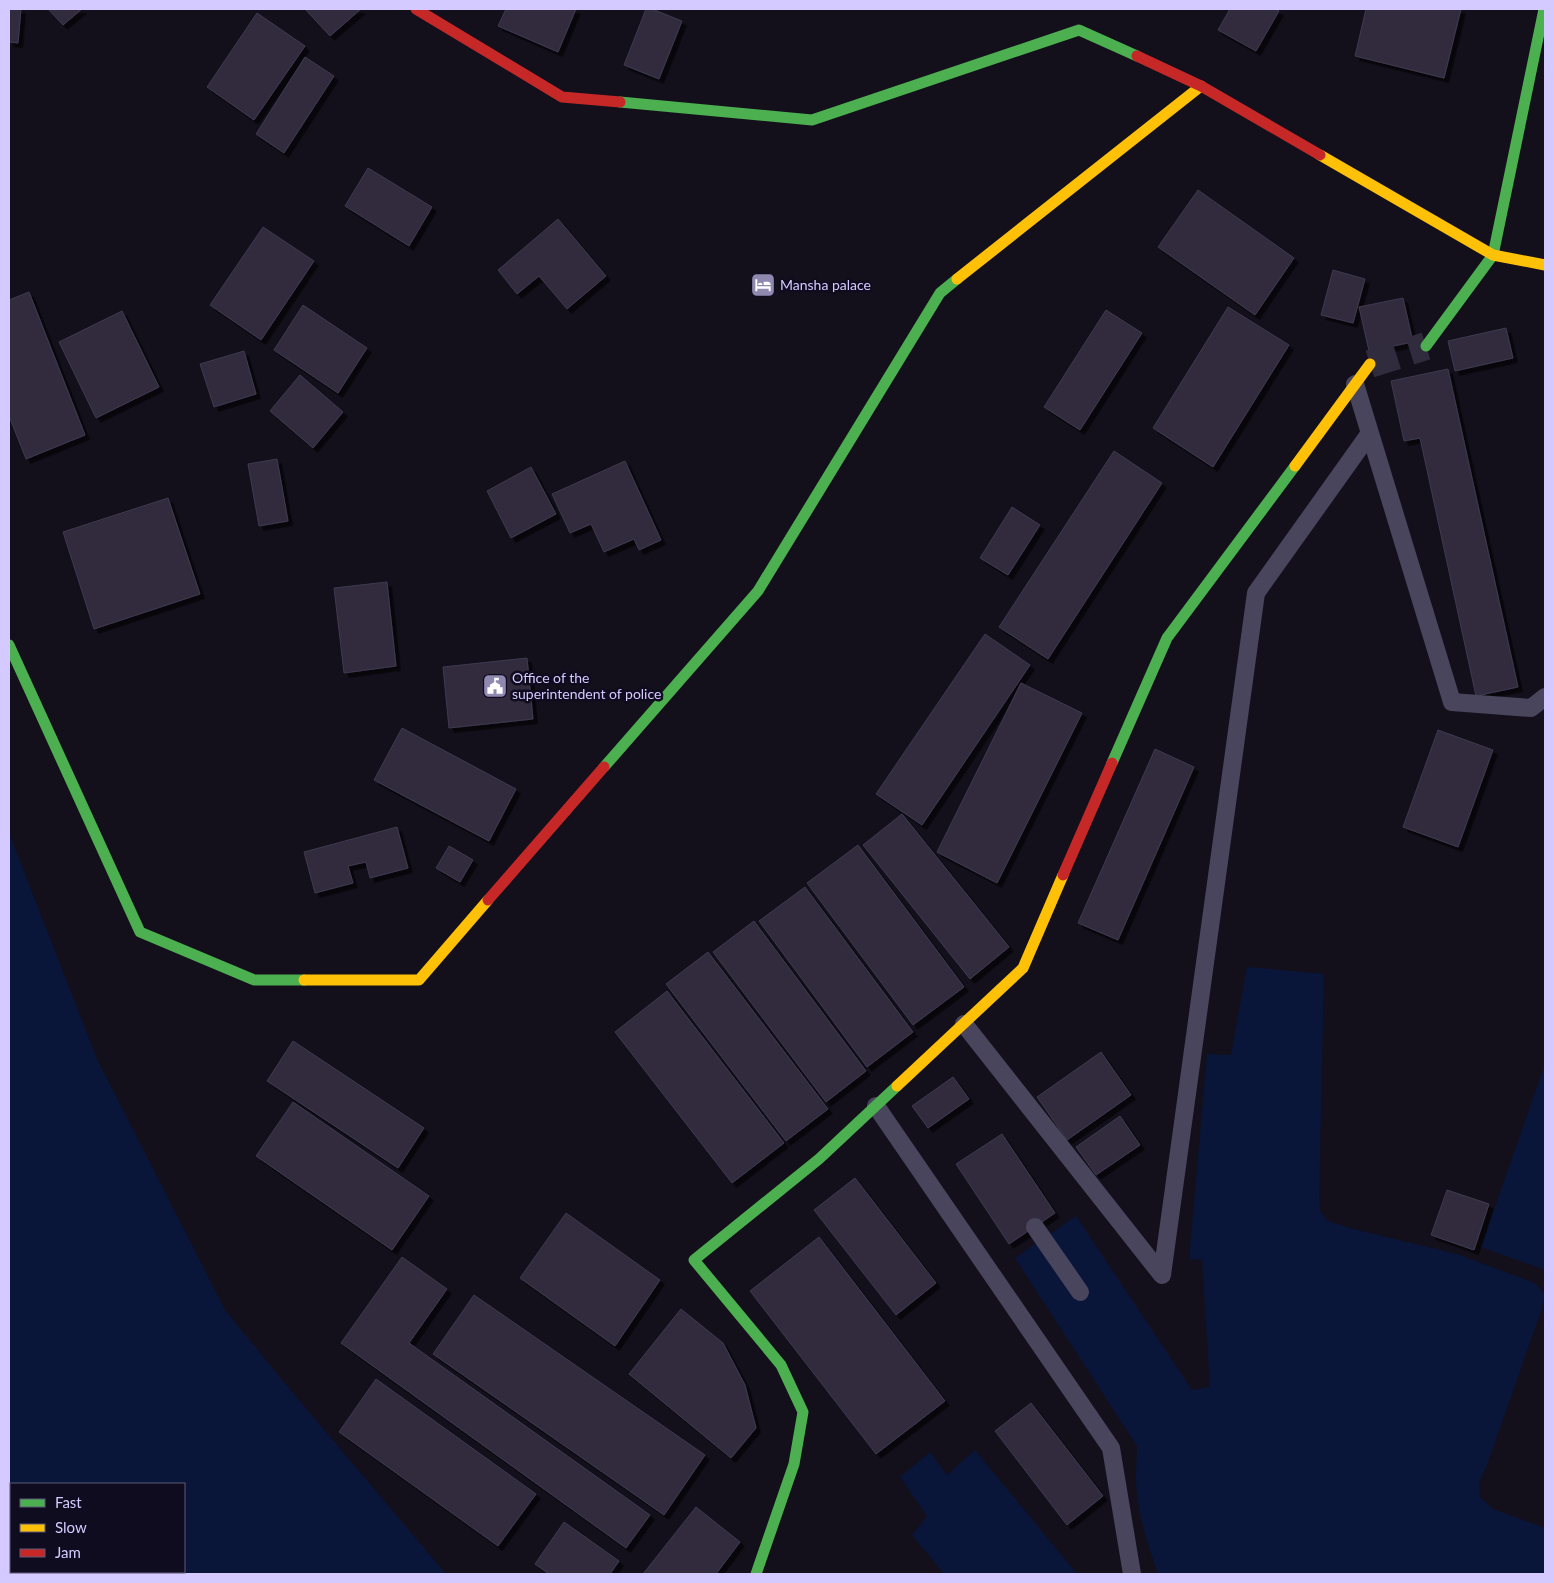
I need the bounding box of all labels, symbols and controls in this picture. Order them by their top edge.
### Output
hotel icon: Mansha palace [750,272,776,298]
place label: Mansha palace [780,276,871,293]
place label: Office of the superintendent of police [512,669,661,702]
public building icon: Office of the superintendent of police [482,673,508,699]
legend [10,1483,185,1573]
text: Fast [55,1493,82,1511]
text: Slow [55,1518,87,1536]
text: Jam [55,1543,81,1561]

